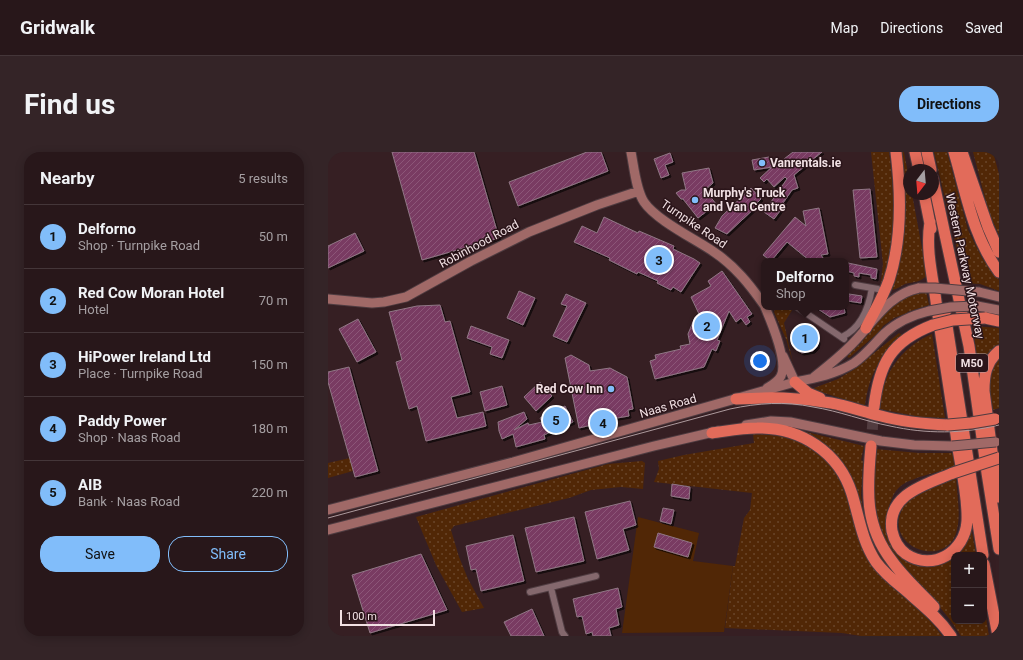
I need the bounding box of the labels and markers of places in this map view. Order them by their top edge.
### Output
place label: Vanrentals.ie [770,156,842,170]
marker: Vanrentals.ie [757,158,767,168]
place label: Murphy's Truck and Van Centre [703,186,786,214]
marker: Murphy's Truck and Van Centre [690,195,700,205]
pin: 3 [646,245,672,275]
pin: 2 [694,311,720,341]
pin: 1 [792,323,818,353]
place label: Red Cow Inn [536,382,603,396]
marker: Red Cow Inn [606,384,616,394]
pin: 5 [543,405,569,435]
pin: 4 [590,408,616,438]

